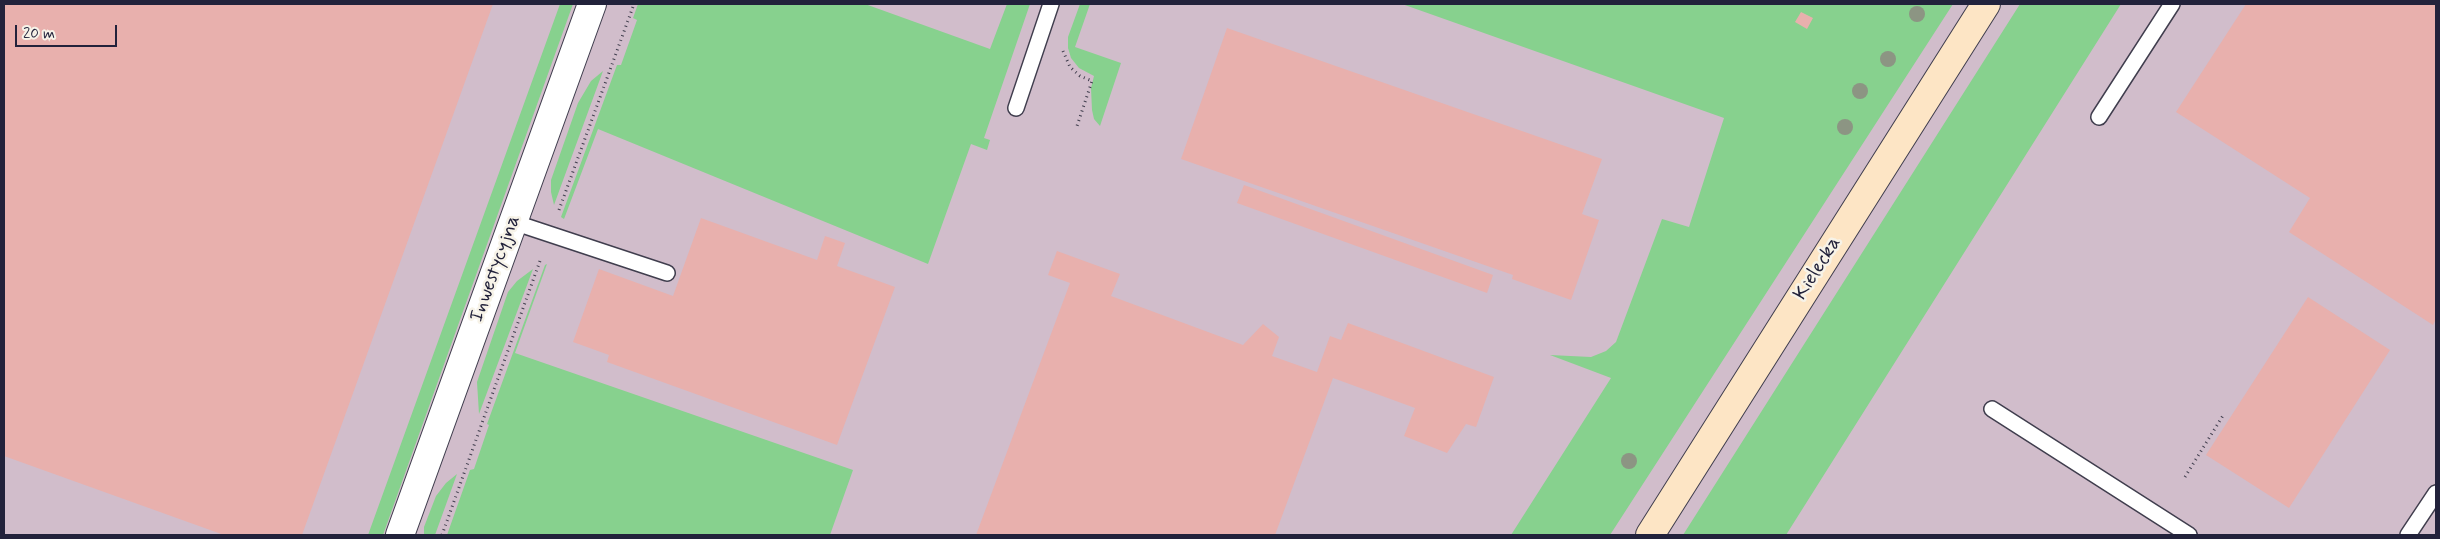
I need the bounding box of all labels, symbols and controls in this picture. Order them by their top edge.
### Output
scale bar [18,15,120,47]
text: 20 m [23,24,55,44]
street label: Inwestycyjna [466,212,526,326]
street label: Kielecka [1789,233,1847,305]

